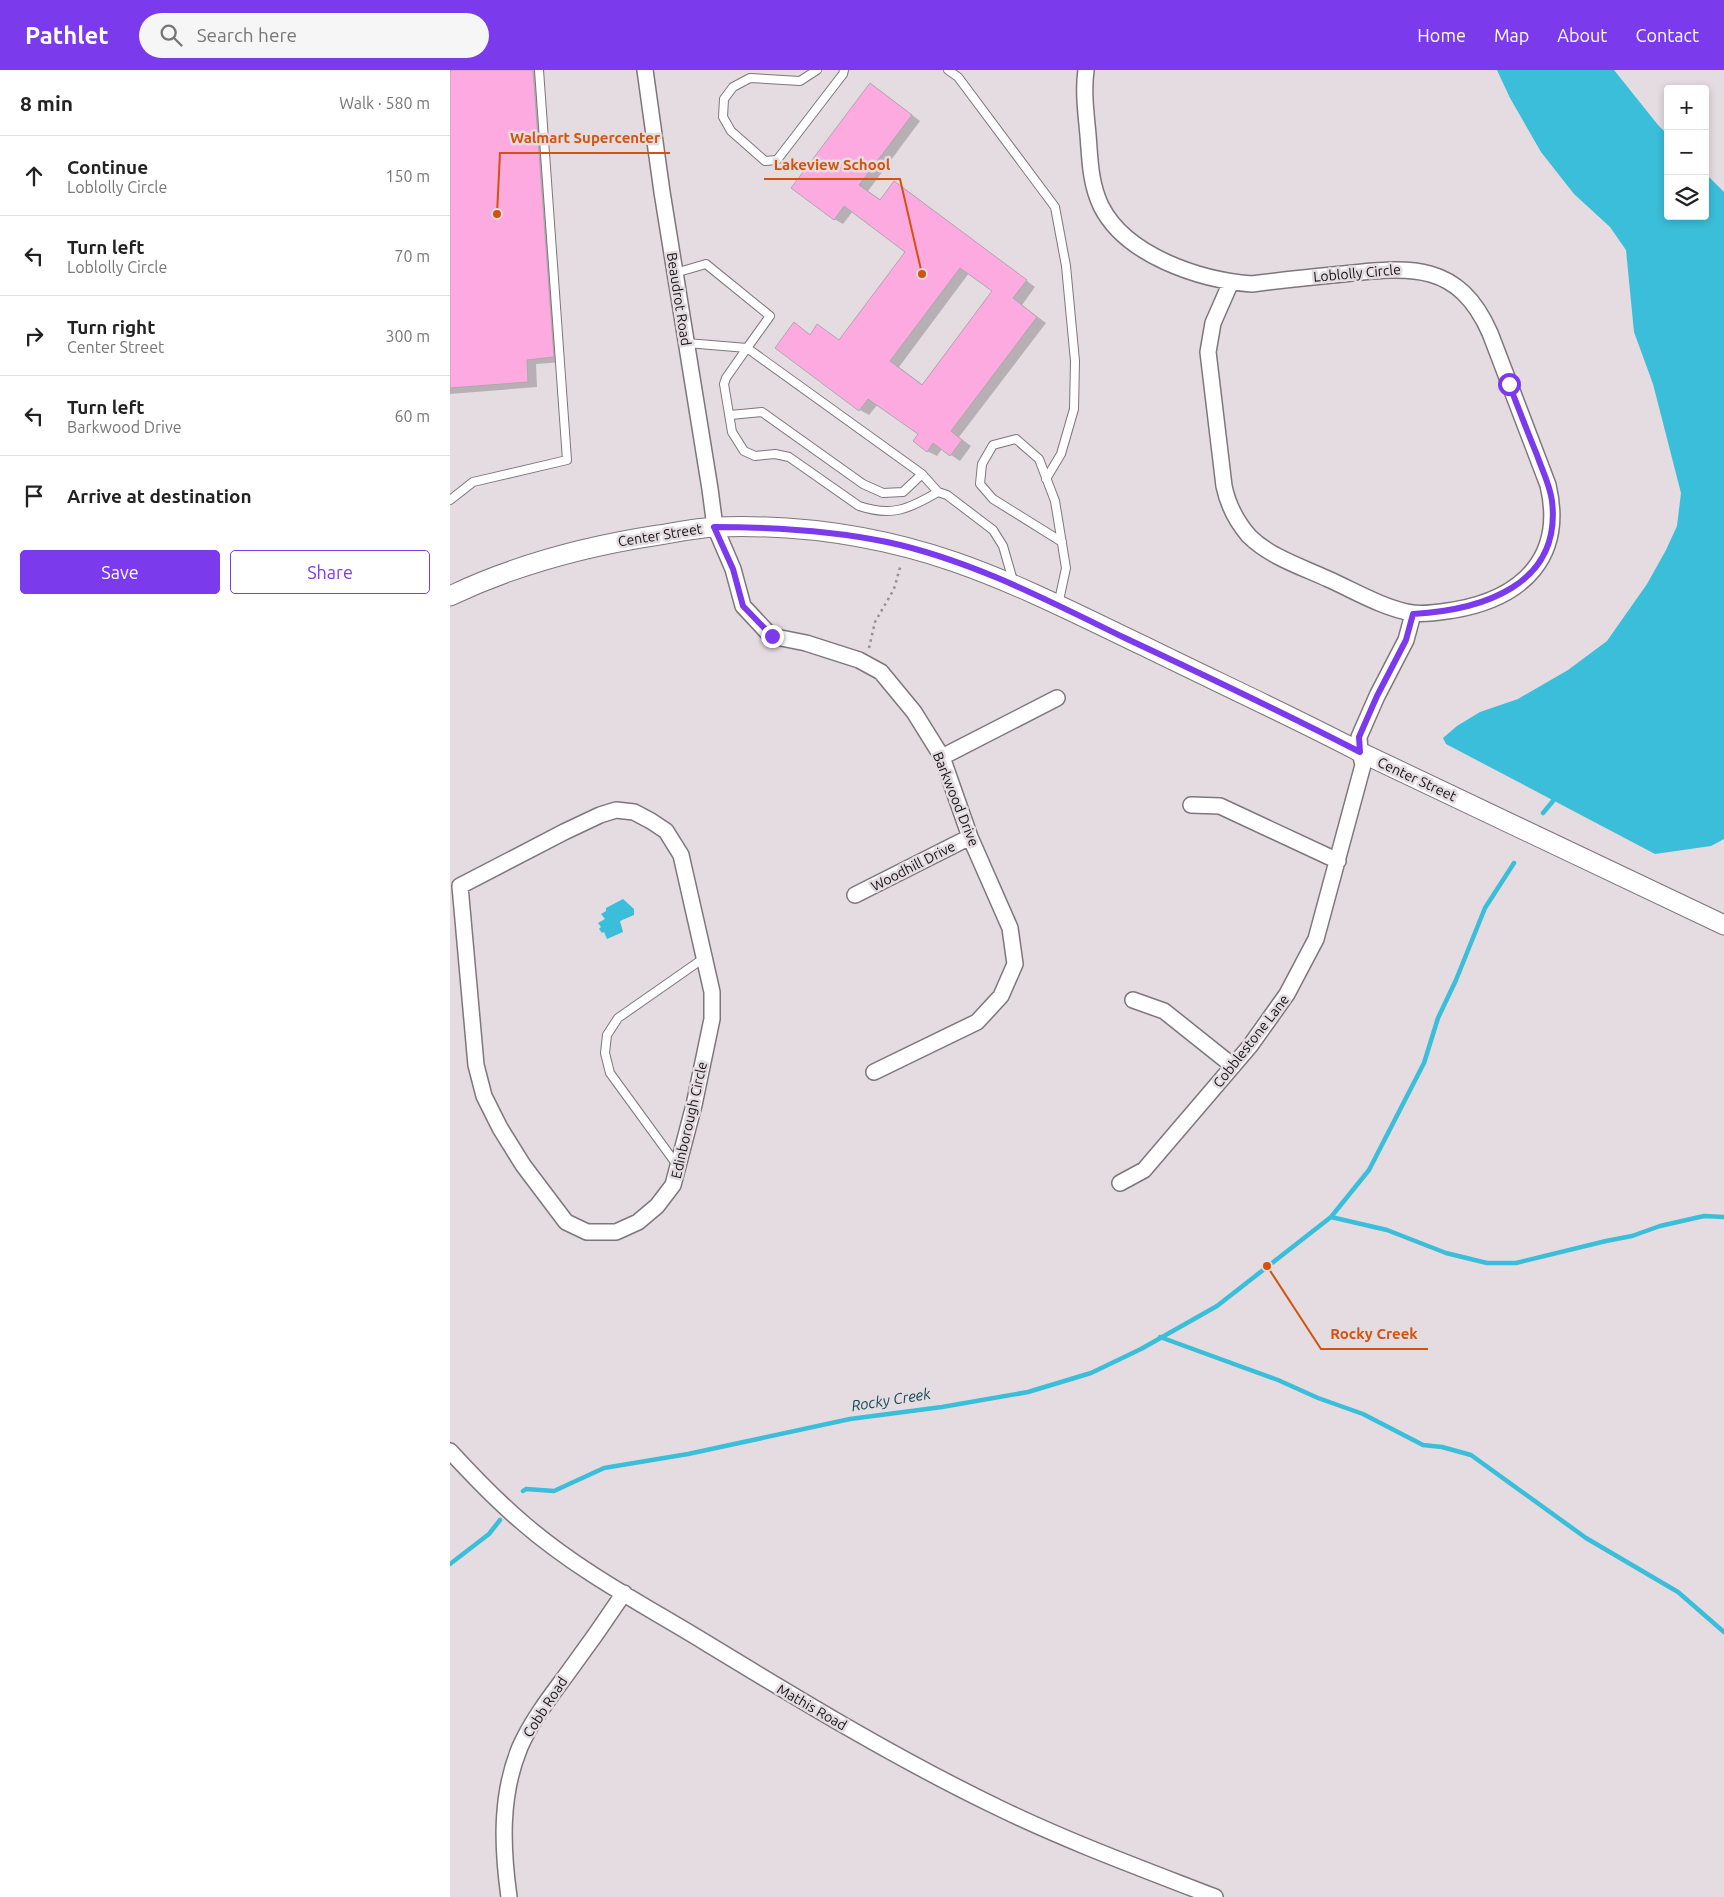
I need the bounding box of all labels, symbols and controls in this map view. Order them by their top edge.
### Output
search box [139,13,489,58]
icon: search [157,21,185,49]
text: Pathlet [25,22,109,49]
text: Search here [197,24,297,46]
text: Home [1417,25,1466,45]
text: Map [1494,25,1529,45]
text: About [1557,25,1607,45]
text: Contact [1635,25,1699,45]
map controls [1664,85,1709,220]
button: + [1664,85,1709,130]
text: 8 min [20,91,73,115]
text: Walk · 580 m [339,94,430,112]
callout: Walmart Supercenter [500,123,670,153]
text: Walmart Supercenter [510,129,661,146]
button: − [1664,130,1709,175]
callout: Lakeview School [764,149,900,179]
text: Continue [67,156,148,178]
text: Lakeview School [774,156,891,173]
icon: ahead [20,162,48,190]
text: 150 m [385,167,430,185]
button: layers [1664,175,1709,220]
text: Loblolly Circle [67,178,167,196]
text: Turn left [67,236,145,258]
icon: left [20,242,48,270]
text: 70 m [394,247,430,265]
street label: Beaudrot Road [664,251,694,347]
text: Loblolly Circle [67,258,167,276]
street label: Loblolly Circle [1313,261,1401,285]
text: Turn right [67,316,155,338]
icon: right [20,322,48,350]
text: 300 m [385,327,430,345]
text: Center Street [67,338,164,356]
route start [1498,373,1521,396]
text: Turn left [67,396,145,418]
icon: left [20,402,48,430]
text: 60 m [394,407,430,425]
text: Barkwood Drive [67,418,182,436]
icon: arrive [20,482,48,510]
text: Arrive at destination [67,485,252,507]
street label: Center Street [617,520,704,550]
button: Save [20,550,220,594]
button: Share [230,550,430,594]
route end [761,625,784,648]
street label: Barkwood Drive [930,750,982,848]
street label: Center Street [1375,754,1459,804]
street label: Woodhill Drive [868,838,958,894]
street label: Cobblestone Lane [1210,991,1292,1091]
street label: Edinborough Circle [668,1060,710,1180]
callout: Rocky Creek [1321,1319,1428,1349]
text: Rocky Creek [1330,1325,1418,1342]
water label: Rocky Creek [850,1385,932,1414]
street label: Cobb Road [520,1674,570,1740]
street label: Mathis Road [774,1681,850,1733]

